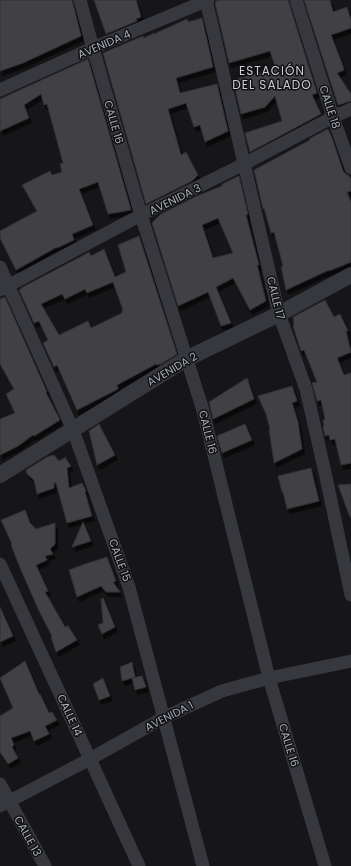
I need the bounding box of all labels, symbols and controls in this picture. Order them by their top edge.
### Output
street label: AVENIDA 4 [75,26,133,62]
district label: ESTACIÓN DEL SALADO [232,62,312,93]
street label: CALLE 18 [316,83,344,131]
street label: CALLE 16 [100,98,128,146]
street label: AVENIDA 3 [147,180,203,218]
street label: CALLE 17 [263,275,289,321]
street label: AVENIDA 2 [144,348,200,390]
street label: CALLE 16 [195,408,221,456]
street label: CALLE 15 [105,536,135,584]
street label: CALLE 14 [53,691,87,739]
street label: AVENIDA 1 [142,697,196,735]
street label: CALLE 16 [275,721,303,769]
street label: CALLE 13 [10,813,46,859]

